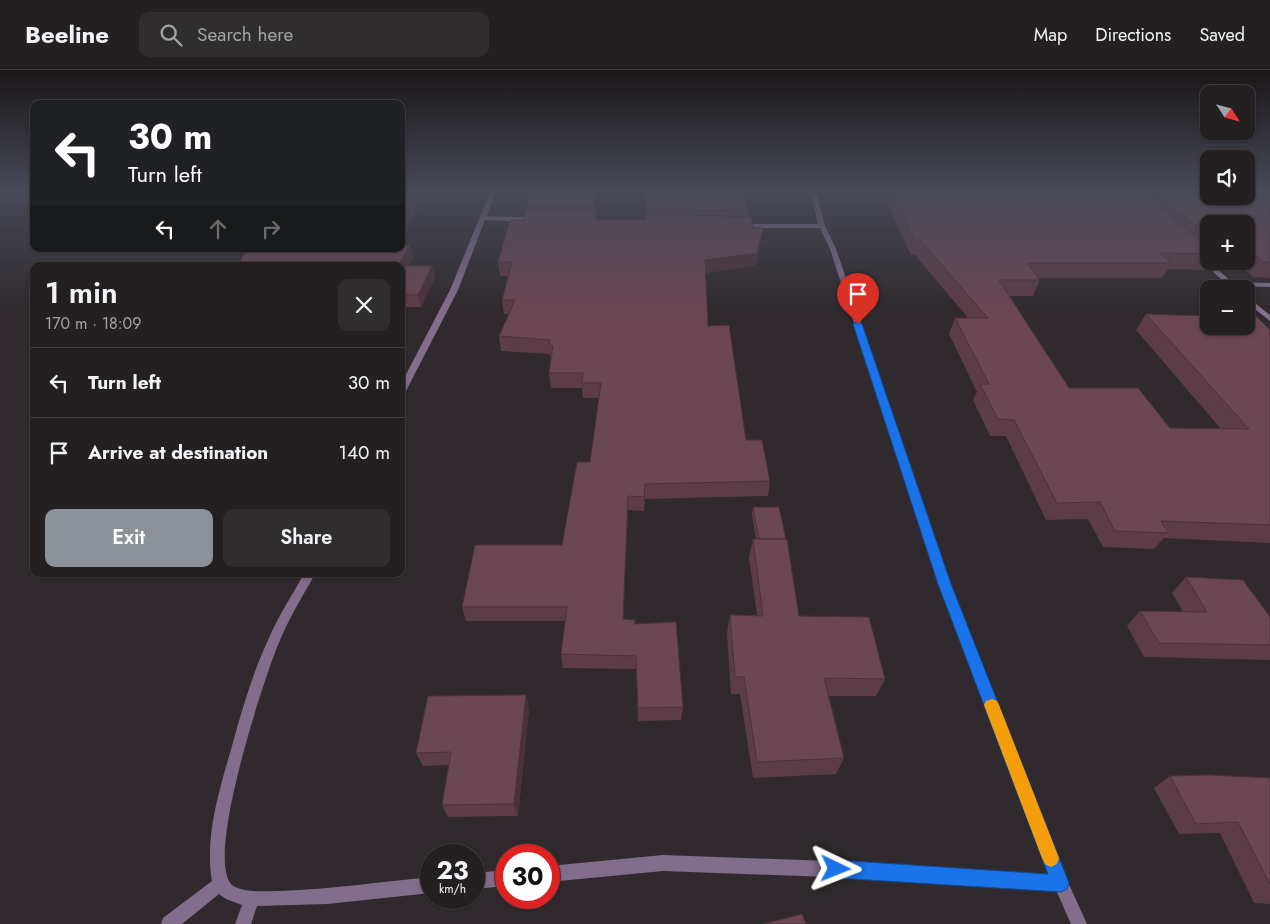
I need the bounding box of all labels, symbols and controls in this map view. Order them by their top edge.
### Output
search box [139,12,489,57]
text: Beeline [25,17,109,52]
icon: search [157,21,185,49]
text: Search here [197,21,293,48]
text: Map [1034,22,1067,48]
text: Directions [1095,22,1171,48]
text: Saved [1199,22,1245,48]
north arrow [1200,85,1255,140]
map controls [1200,85,1255,335]
text: 30 m [128,112,212,162]
icon: left [45,120,110,185]
button: sound [1200,150,1255,205]
text: Turn left [128,158,202,190]
icon: left [151,215,179,243]
icon: ahead [204,215,232,243]
icon: right [257,215,285,243]
button: + [1200,215,1255,270]
text: 1 min [45,271,118,314]
pin [837,273,879,324]
button: close [338,279,390,331]
icon: arrive [844,280,872,308]
button: − [1200,280,1255,335]
text: 170 m · 18:09 [45,312,141,335]
icon: left [45,369,73,397]
text: Turn left [88,369,161,396]
text: 30 m [348,369,390,396]
icon: arrive [45,439,73,467]
text: Arrive at destination [88,439,268,466]
text: 140 m [338,439,390,466]
button: Exit [45,509,213,567]
button: Share [223,509,390,567]
position arrow [809,842,861,894]
speed limit sign: 30 [495,844,560,909]
text: 23 [437,852,468,888]
text: km/h [439,880,466,898]

